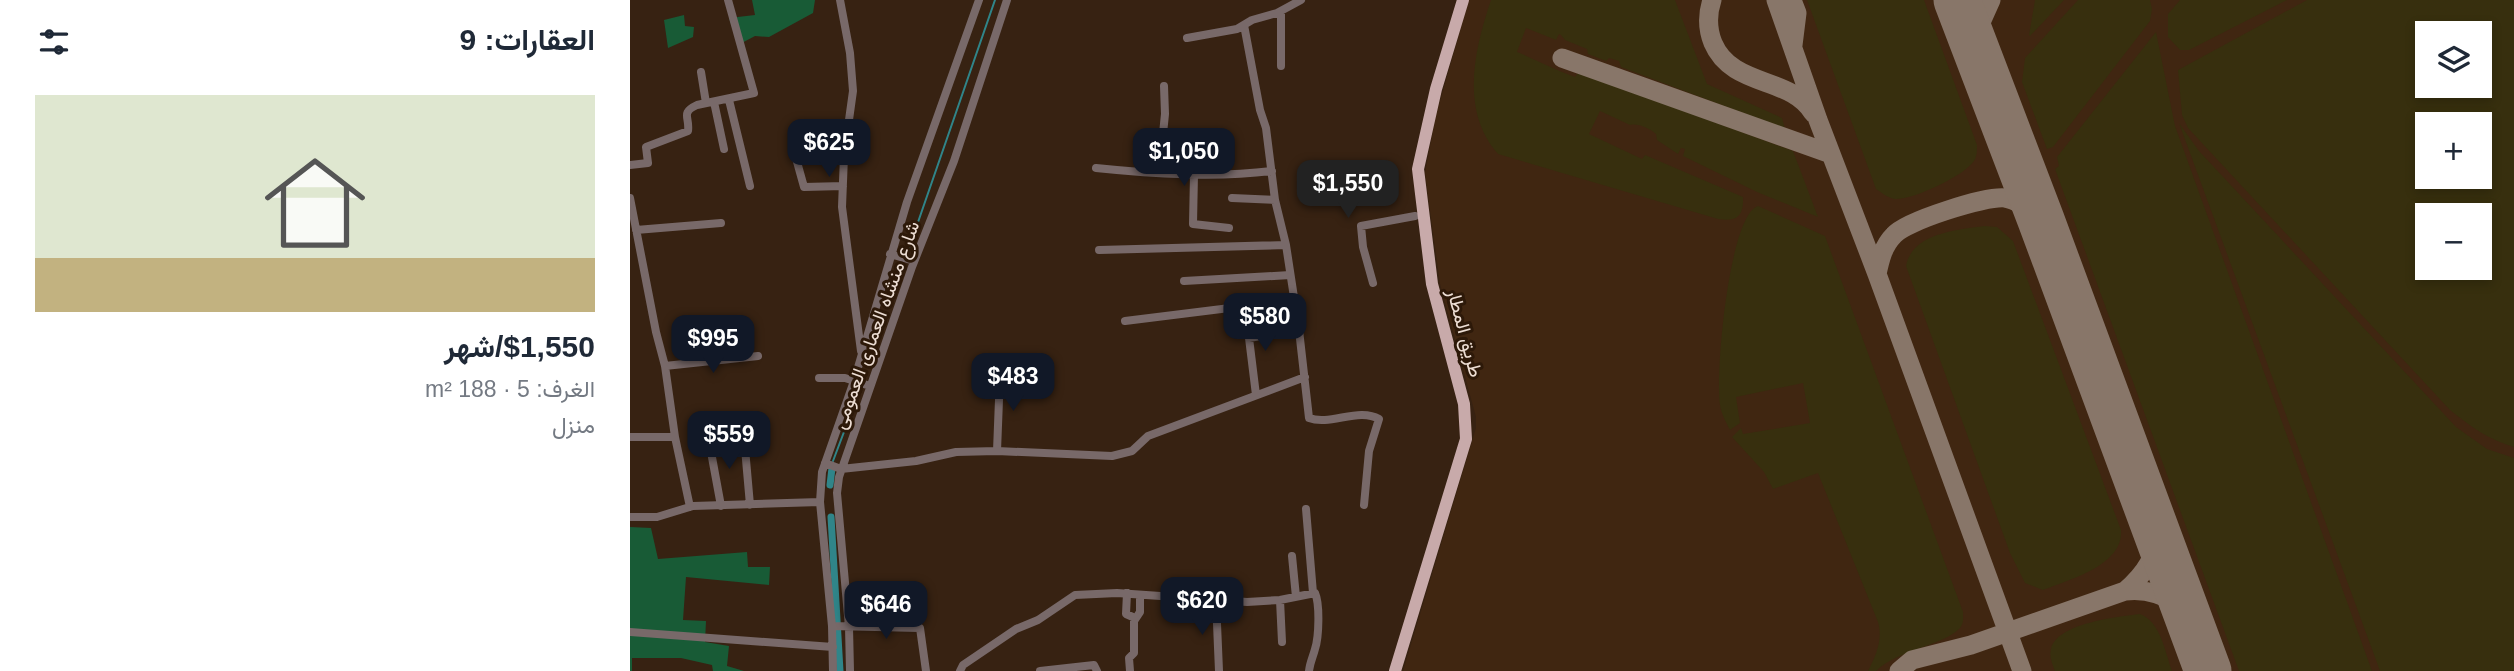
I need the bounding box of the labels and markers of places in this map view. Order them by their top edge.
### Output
pin: $625 [788,120,870,179]
pin: $1,050 [1127,128,1241,188]
pin: $1,550 [1291,160,1405,220]
pin: $580 [1224,294,1306,353]
pin: $995 [672,316,754,375]
pin: $483 [972,354,1054,413]
pin: $559 [688,412,770,471]
pin: $620 [1161,578,1243,637]
pin: $646 [845,582,927,641]

